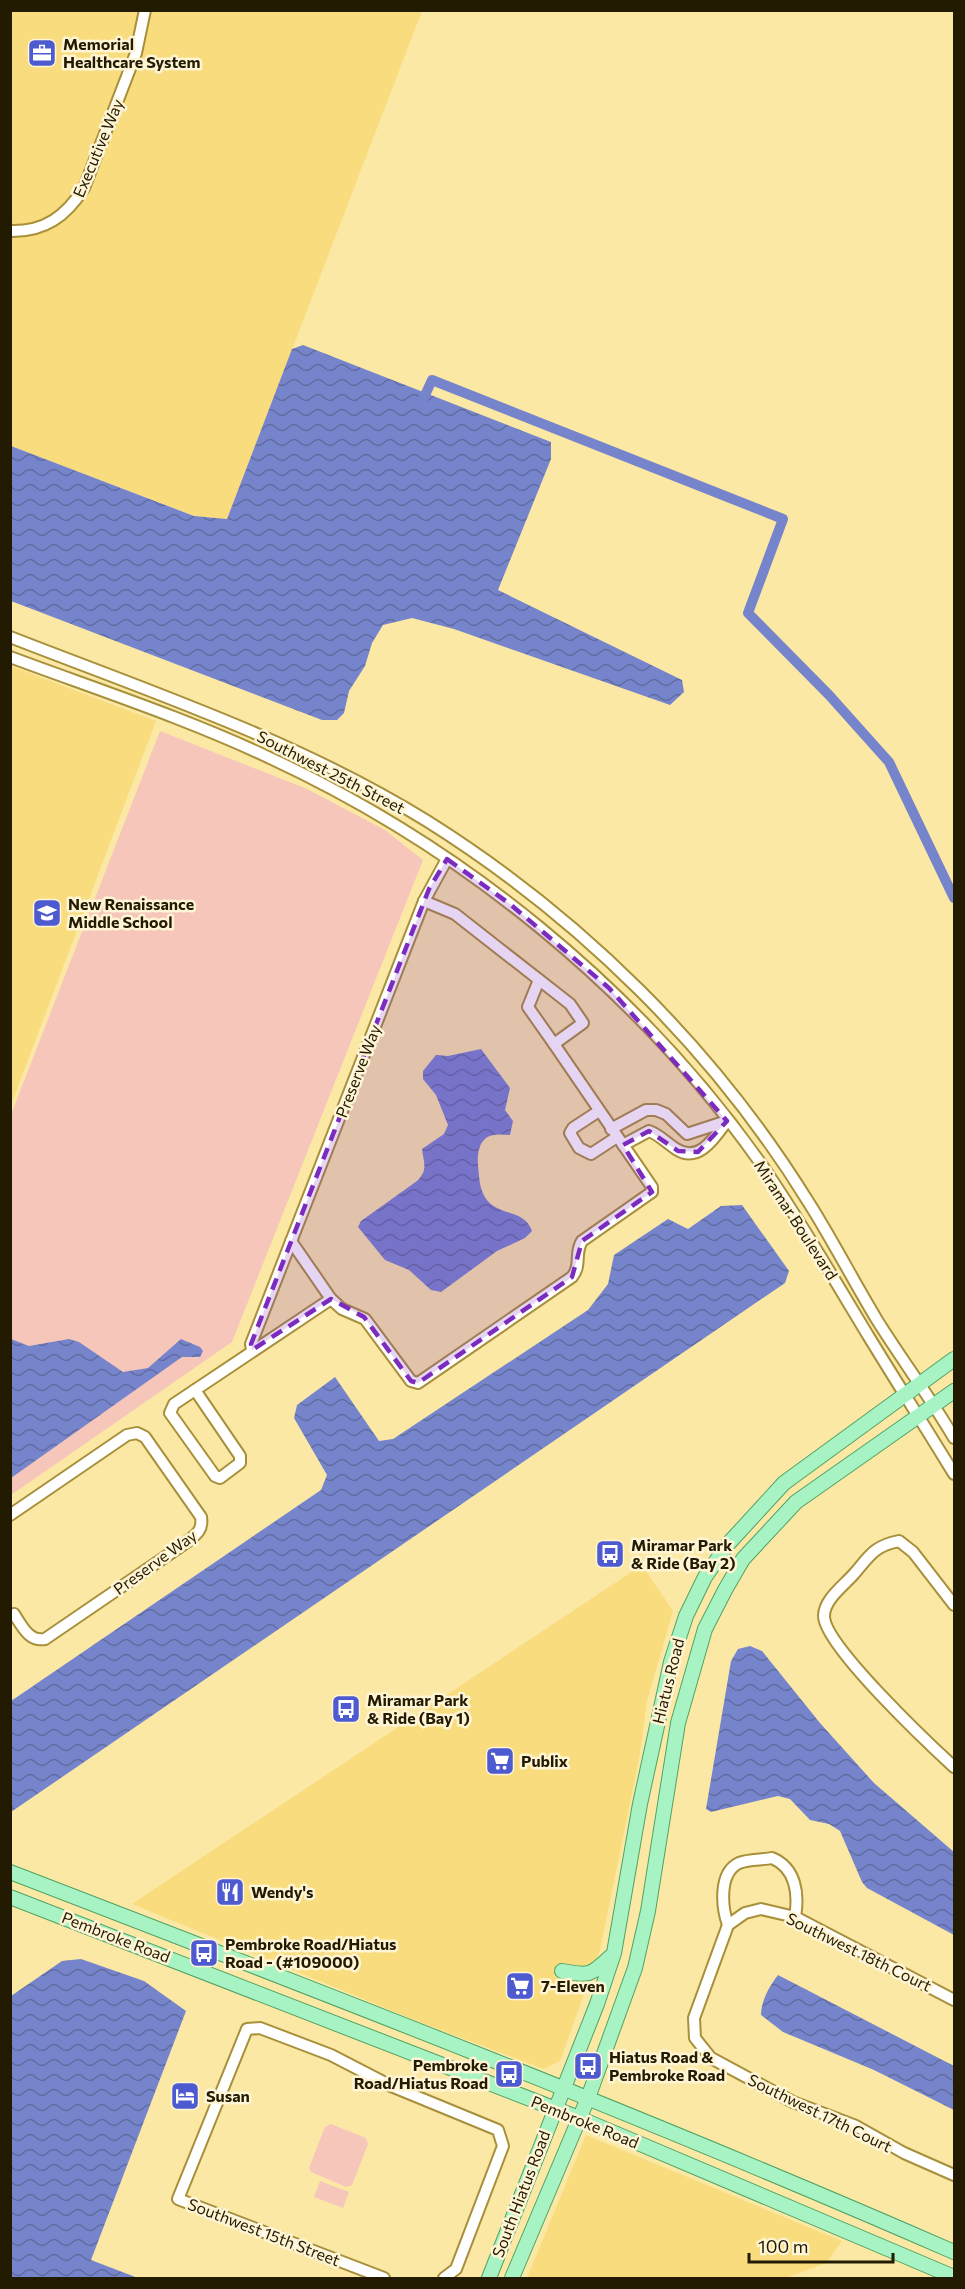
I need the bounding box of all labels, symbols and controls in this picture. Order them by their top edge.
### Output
place label: Memorial Healthcare System [63,34,201,71]
office icon: Memorial Healthcare System [26,37,58,69]
street label: Executive Way [68,96,127,200]
street label: Southwest 25th Street [254,726,409,817]
place label: New Renaissance Middle School [68,894,194,931]
school or university icon: New Renaissance Middle School [31,897,63,929]
street label: Preserve Way [331,1022,384,1120]
street label: Miramar Boulevard [751,1156,842,1283]
street label: Preserve Way [109,1525,200,1598]
place label: Miramar Park & Ride (Bay 2) [631,1535,736,1572]
bus stop icon: Miramar Park & Ride (Bay 2) [594,1538,626,1570]
street label: Hiatus Road [648,1636,687,1726]
place label: Miramar Park & Ride (Bay 1) [367,1690,470,1727]
bus stop icon: Miramar Park & Ride (Bay 1) [330,1693,362,1725]
supermarket icon: Publix [484,1745,516,1777]
place label: Publix [521,1751,568,1770]
restaurant icon: Wendy's [214,1876,246,1908]
place label: Wendy's [251,1882,314,1901]
street label: Pembroke Road [59,1907,173,1966]
street label: Southwest 18th Court [784,1908,935,1995]
place label: Pembroke Road/Hiatus Road - (#109000) [225,1934,397,1971]
bus stop icon: Pembroke Road/Hiatus Road - (#109000) [188,1937,220,1969]
supermarket icon: 7-Eleven [504,1970,536,2002]
place label: 7-Eleven [541,1976,605,1995]
place label: Hiatus Road & Pembroke Road [609,2047,725,2084]
bus stop icon: Hiatus Road & Pembroke Road [572,2050,604,2082]
place label: Pembroke Road/Hiatus Road [354,2055,488,2092]
bus stop icon: Pembroke Road/Hiatus Road [493,2058,525,2090]
street label: Southwest 17th Court [745,2069,896,2156]
hotel icon: Susan [169,2080,201,2112]
place label: Susan [206,2086,250,2105]
street label: Pembroke Road [529,2091,642,2152]
street label: South Hiatus Road [488,2128,553,2260]
street label: Southwest 15th Street [185,2194,343,2269]
scale bar [749,2226,893,2264]
text: 100 m [758,2235,808,2257]

